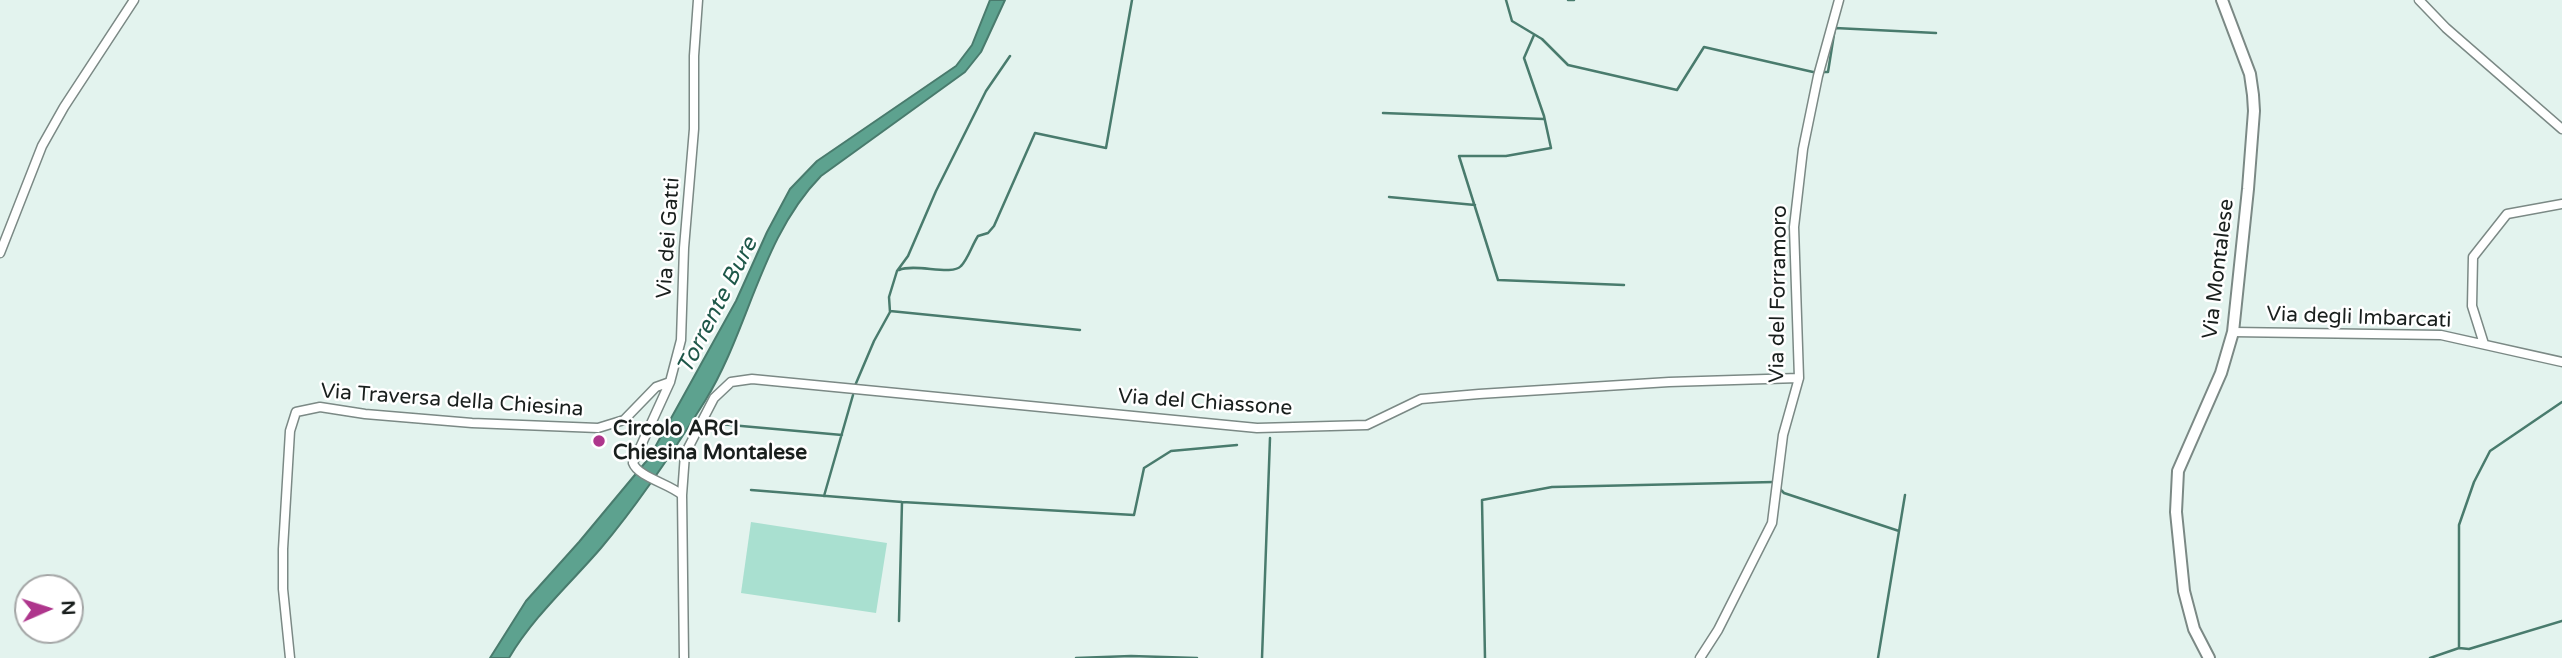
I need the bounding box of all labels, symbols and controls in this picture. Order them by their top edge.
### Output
street label: Via dei Gatti [652,177,686,299]
street label: Via Montalese [2198,197,2240,341]
street label: Via del Forramoro [1765,205,1793,383]
water label: Torrente Bure [672,233,764,379]
street label: Via degli Imbarcati [2266,302,2452,334]
street label: Via Traversa della Chiesina [320,379,584,423]
street label: Via del Chiassone [1117,384,1293,422]
place label: Circolo ARCI Chiesina Montalese [613,416,807,466]
marker: Circolo ARCI Chiesina Montalese [591,433,607,449]
north arrow [14,574,84,644]
text: N [57,600,79,616]

